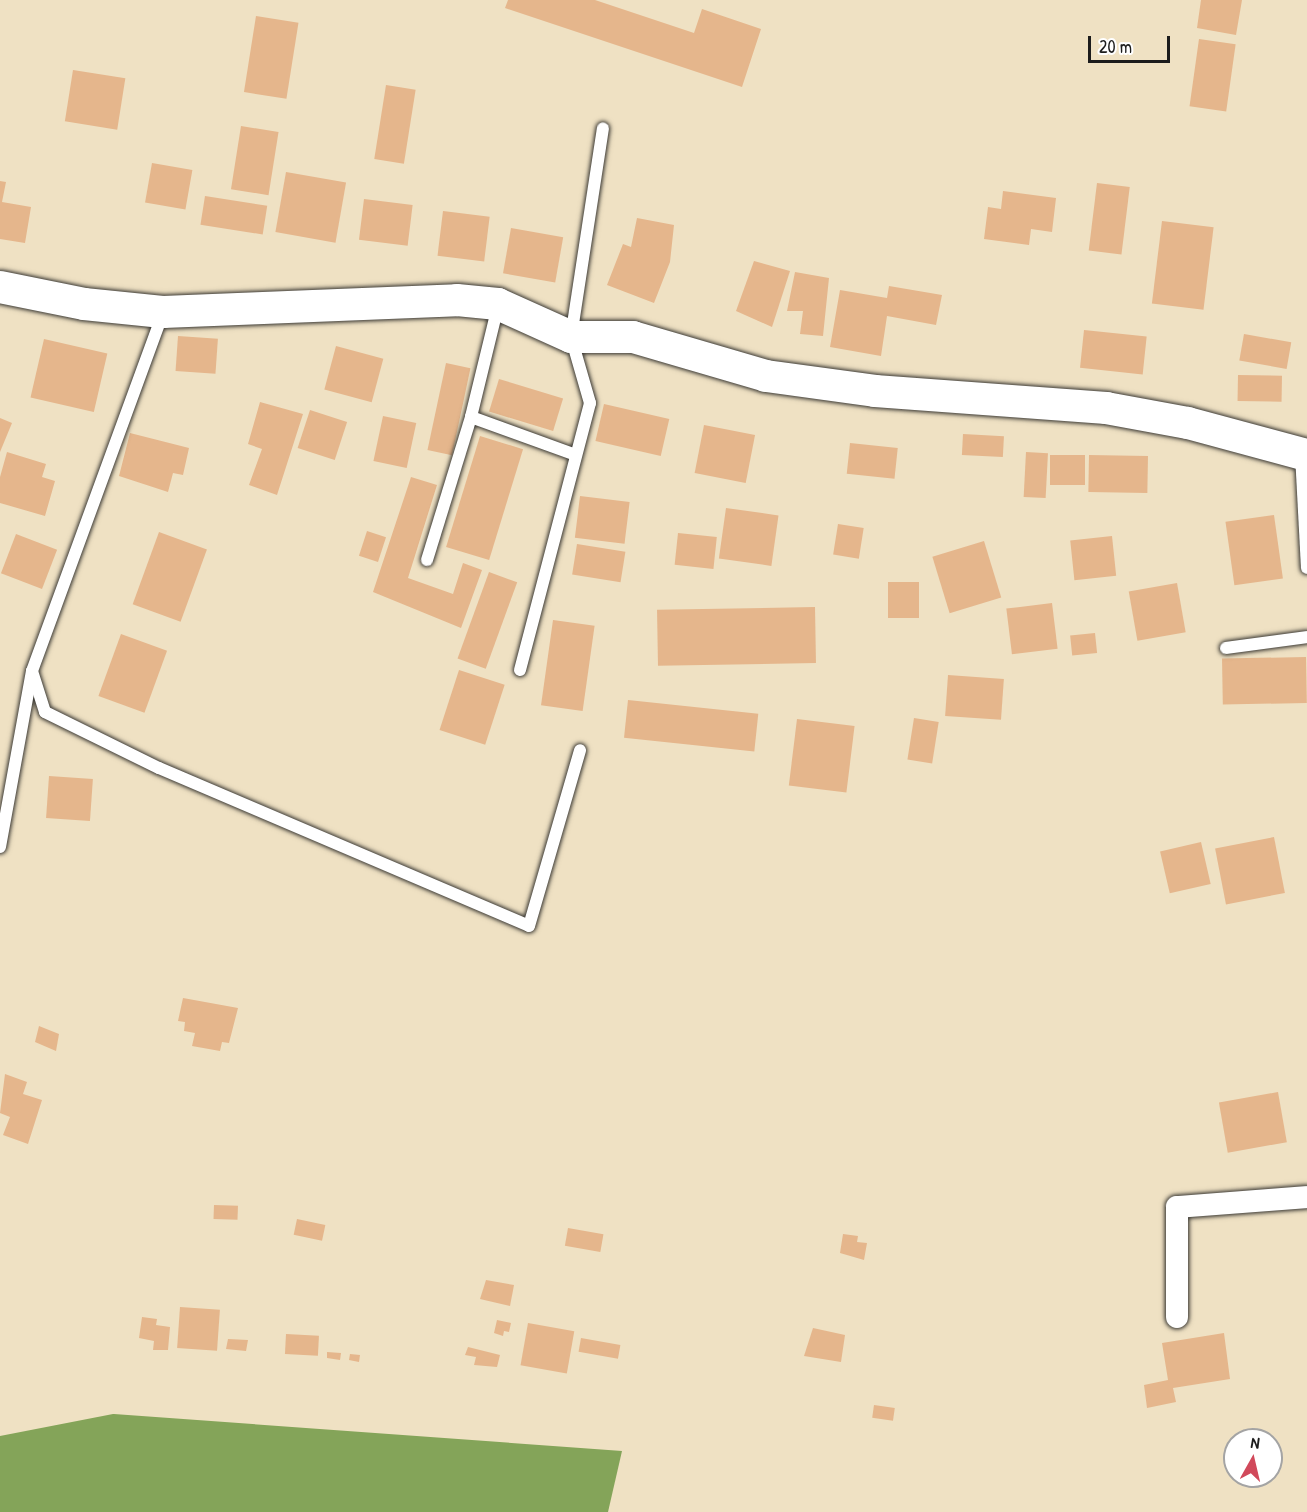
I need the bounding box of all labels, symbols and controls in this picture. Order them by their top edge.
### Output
scale bar [1091,24,1174,62]
text: 20 m [1099,34,1132,59]
north arrow [1223,1428,1283,1488]
text: N [1249,1431,1261,1454]

